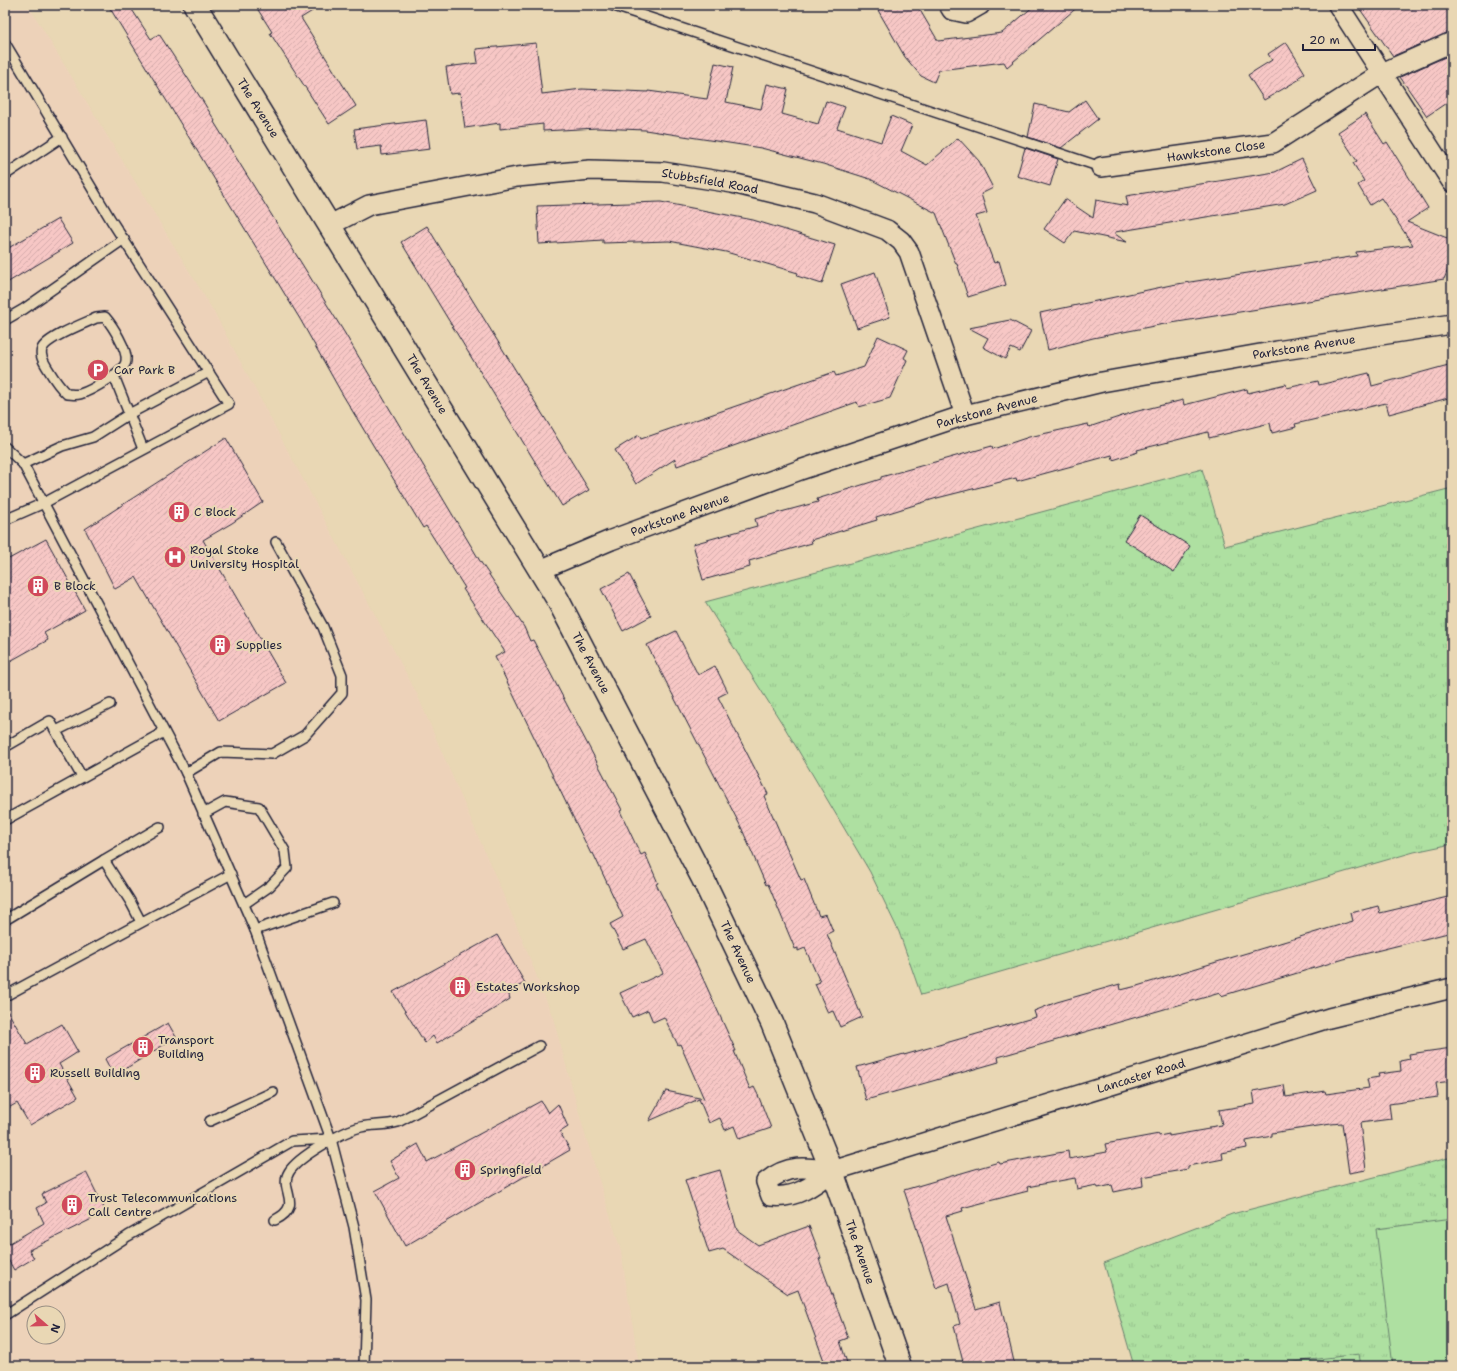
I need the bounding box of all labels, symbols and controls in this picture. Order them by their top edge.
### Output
scale bar [1303,26,1375,52]
text: 20 m [1309,32,1340,48]
street label: The Avenue [233,75,283,141]
street label: Hawkstone Close [1166,136,1266,166]
street label: Stubbsfield Road [660,165,760,197]
street label: Parkstone Avenue [1251,331,1357,363]
street label: The Avenue [403,351,451,417]
parking icon: Car Park B [85,357,111,383]
place label: Car Park B [114,362,175,378]
street label: Parkstone Avenue [935,390,1039,432]
street label: Parkstone Avenue [628,490,732,540]
building icon: C Block [166,499,192,525]
place label: C Block [194,504,236,520]
place label: Royal Stoke University Hospital [190,542,299,572]
hospital icon: Royal Stoke University Hospital [162,544,188,570]
building icon: B Block [25,573,51,599]
place label: B Block [54,578,96,594]
street label: The Avenue [568,629,614,697]
building icon: Supplies [207,632,233,658]
place label: Supplies [236,637,282,653]
street label: The Avenue [716,918,760,986]
building icon: Estates Workshop [447,974,473,1000]
place label: Estates Workshop [476,979,580,995]
place label: Transport Building [158,1032,214,1062]
building icon: Transport Building [130,1034,156,1060]
street label: Lancaster Road [1095,1055,1187,1097]
building icon: Russell Building [22,1060,48,1086]
place label: Russell Building [50,1065,140,1081]
building icon: Springfield [452,1157,478,1183]
place label: Springfield [480,1162,542,1178]
place label: Trust Telecommunications Call Centre [88,1190,237,1220]
building icon: Trust Telecommunications Call Centre [59,1192,85,1218]
street label: The Avenue [841,1218,879,1287]
north arrow [26,1305,66,1345]
text: N [46,1322,63,1335]

